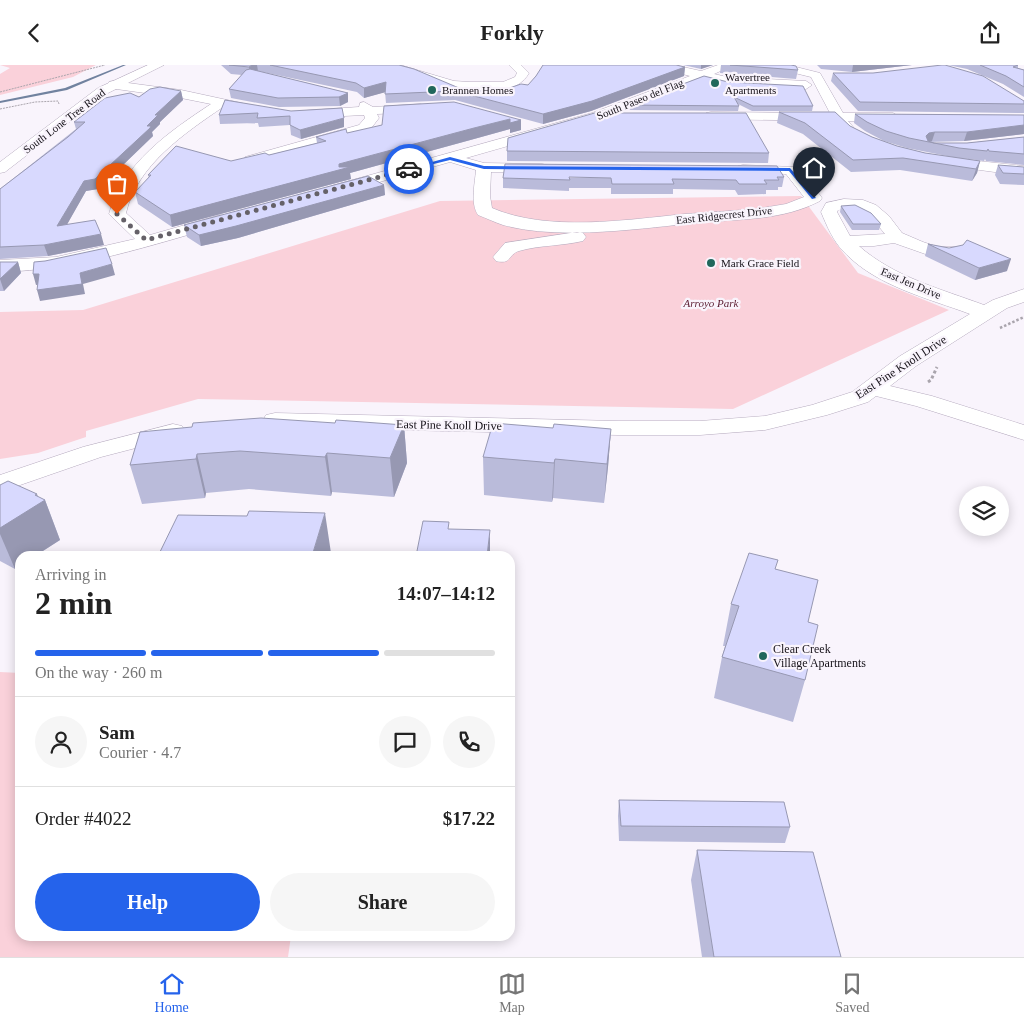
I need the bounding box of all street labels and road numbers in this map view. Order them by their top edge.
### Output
street label: South Paseo del Flag [595,76,686,122]
street label: South Lone Tree Road [21,86,108,156]
street label: East Ridgecrest Drive [675,204,773,226]
street label: East Jen Drive [879,265,943,301]
street label: East Pine Knoll Drive [853,332,949,402]
street label: East Pine Knoll Drive [396,417,502,433]

